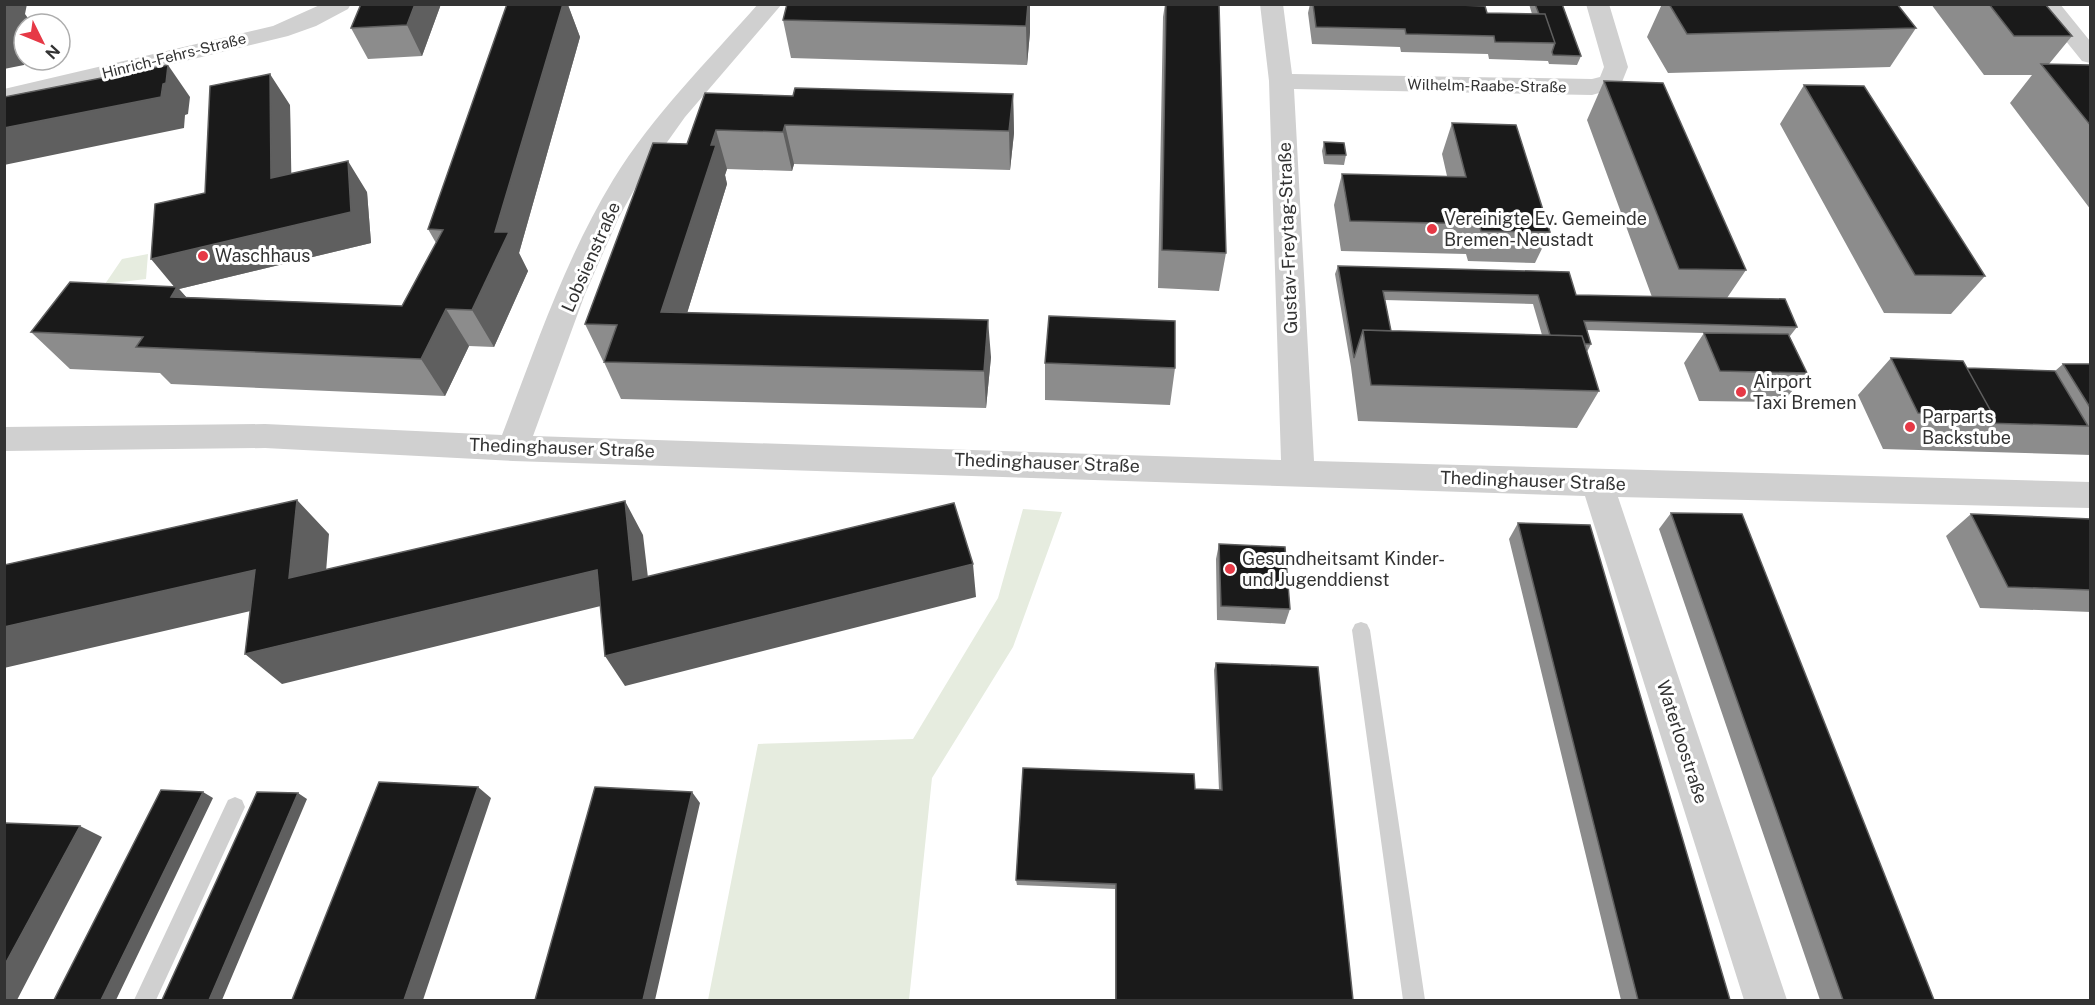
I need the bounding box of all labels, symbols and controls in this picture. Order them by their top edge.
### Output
north arrow [12,12,72,72]
street label: Hinrich-Fehrs-Straße [100,29,248,82]
text: N [41,41,64,63]
street label: Wilhelm-Raabe-Straße [1407,76,1567,95]
street label: Gustav-Freytag-Straße [1274,142,1301,334]
street label: Lobsienstraße [557,198,624,315]
place label: Vereinigte Ev. Gemeinde Bremen-Neustadt [1444,208,1647,250]
marker: Vereinigte Ev. Gemeinde Bremen-Neustadt [1425,222,1439,236]
place label: Waschhaus [215,245,310,266]
marker: Waschhaus [196,249,210,263]
place label: Airport Taxi Bremen [1753,371,1857,413]
marker: Airport Taxi Bremen [1734,385,1748,399]
place label: Parparts Backstube [1922,406,2011,448]
marker: Parparts Backstube [1903,420,1917,434]
street label: Thedinghauser Straße [469,434,655,461]
street label: Thedinghauser Straße [954,449,1140,476]
street label: Thedinghauser Straße [1440,467,1626,494]
place label: Gesundheitsamt Kinder- und Jugenddienst [1242,548,1445,590]
marker: Gesundheitsamt Kinder- und Jugenddienst [1223,562,1237,576]
street label: Waterloostraße [1653,677,1712,806]

